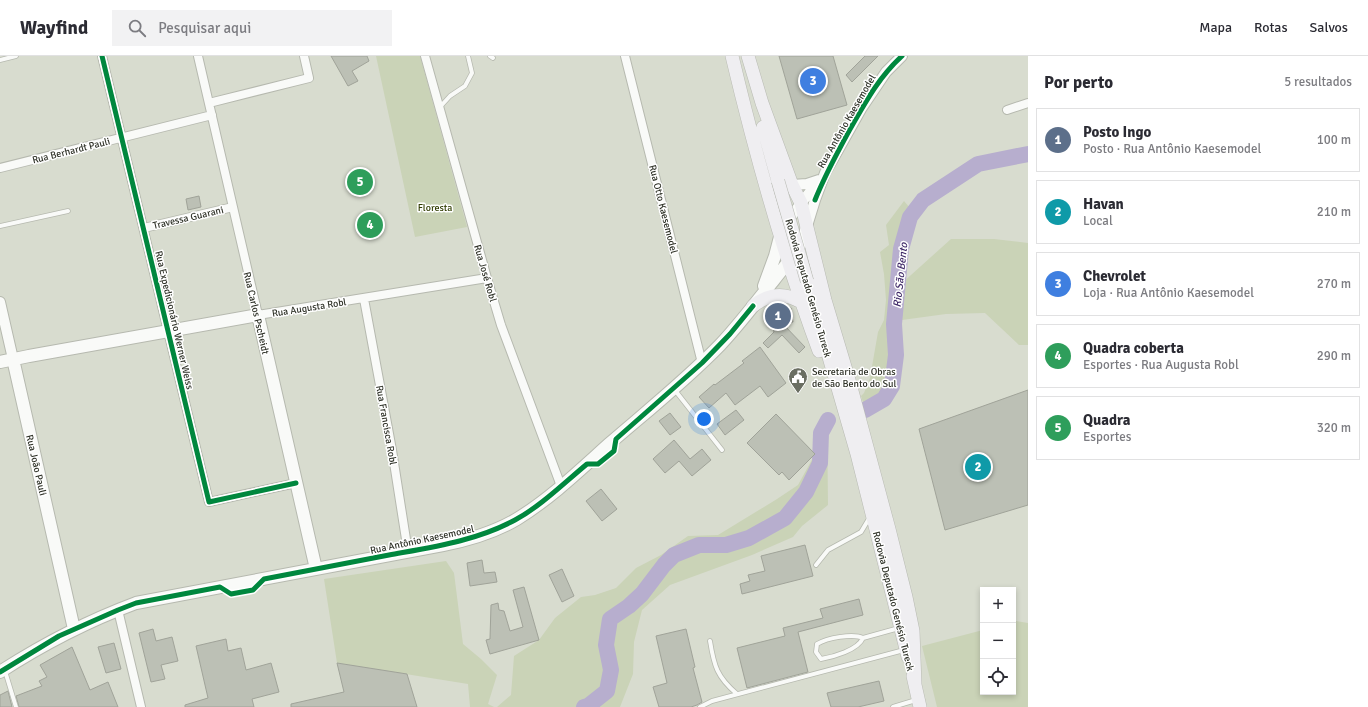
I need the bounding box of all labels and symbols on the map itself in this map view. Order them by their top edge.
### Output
pin: 3 [800,66,826,96]
street label: Rua Antônio Kaesemodel [815,73,879,170]
street label: Rua Berhardt Pauli [31,135,111,166]
street label: Rua Otto Kaesemodel [646,164,680,255]
pin: 5 [347,167,373,197]
park label: Floresta [418,202,452,214]
street label: Travessa Guarani [152,204,225,232]
pin: 4 [357,210,383,240]
street label: Rodovia Deputado Genésio Tureck [782,218,834,359]
water label: Rio São Bento [891,241,910,308]
street label: Rua José Robl [471,243,499,303]
street label: Rua Expedicionário Werner Weiss [152,250,196,391]
street label: Rua Carlos Pscheidt [241,271,271,356]
street label: Rua Augusta Robl [271,296,347,320]
pin: 1 [765,301,791,331]
public building icon: Secretaria de Obras de São Bento do Sul [787,366,809,394]
place label: Secretaria de Obras de São Bento do Sul [812,366,897,390]
street label: Rua Francisca Robl [373,384,399,466]
your location [694,409,714,429]
street label: Rua João Pauli [23,434,49,497]
pin: 2 [965,452,991,482]
street label: Rua Antônio Kaesemodel [369,523,475,557]
street label: Rodovia Deputado Genésio Tureck [870,530,916,672]

